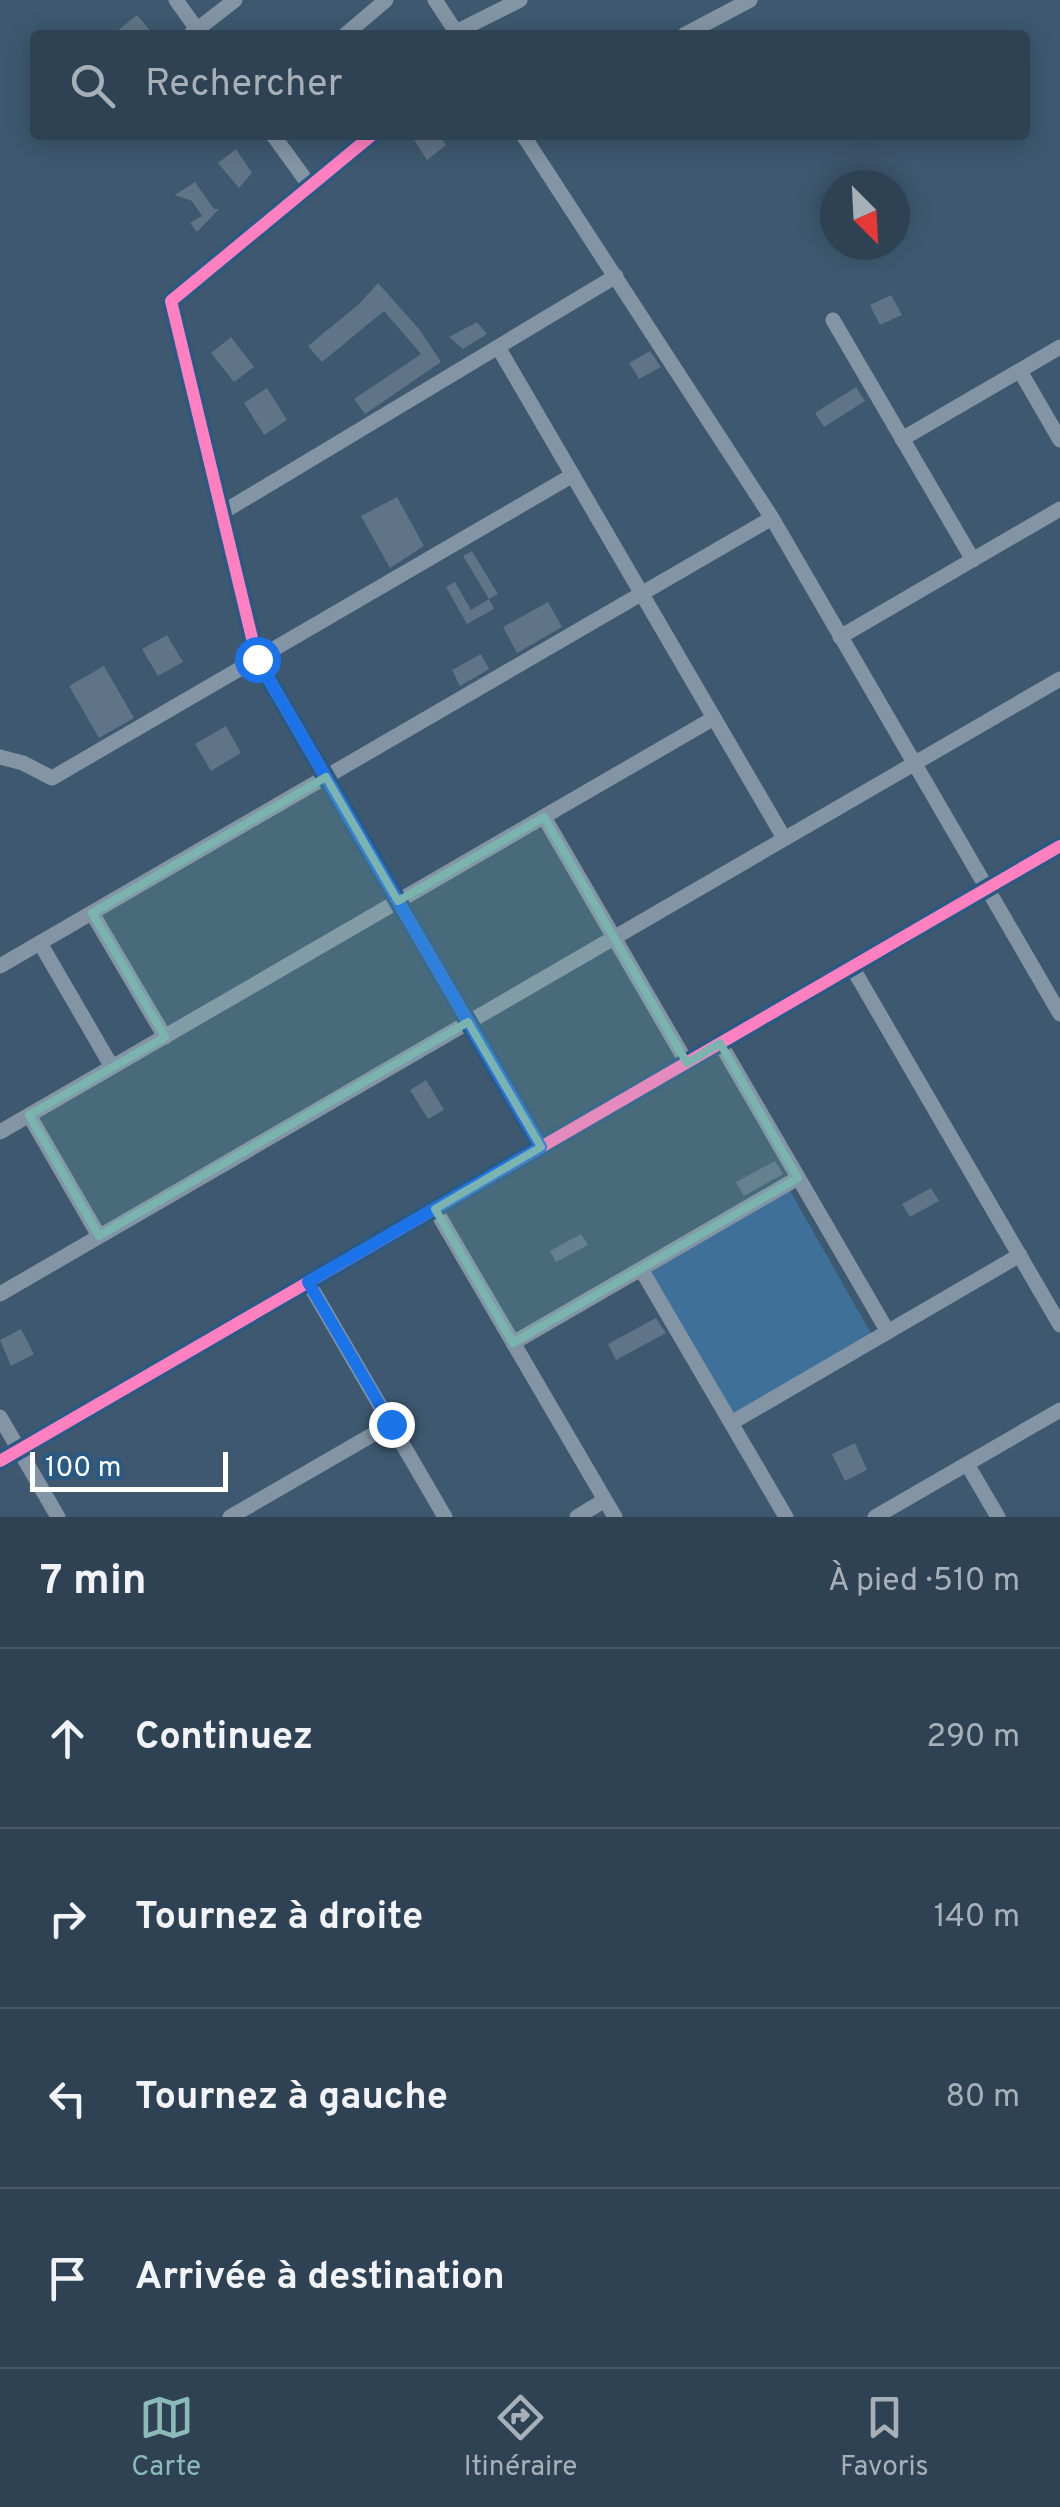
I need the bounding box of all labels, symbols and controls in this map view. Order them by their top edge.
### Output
search box [30,30,1030,140]
icon: search [65,58,120,113]
text: Rechercher [145,61,343,110]
north arrow [820,170,910,260]
route start [235,637,281,683]
route end [369,1402,415,1448]
scale bar [30,1447,228,1492]
text: 100 m [45,1451,121,1487]
text: 7 min [40,1556,147,1609]
text: À pied · 510 m [828,1562,1020,1602]
icon: ahead [40,1711,95,1766]
text: Continuez [135,1714,313,1763]
text: 290 m [926,1718,1020,1758]
icon: right [40,1891,95,1946]
text: Tournez à droite [135,1894,423,1943]
text: 140 m [934,1898,1020,1938]
icon: left [40,2071,95,2126]
text: Tournez à gauche [135,2074,448,2123]
text: 80 m [946,2078,1020,2118]
icon: arrive [40,2251,95,2306]
text: Arrivée à destination [135,2254,505,2303]
tab: Carte [131,2390,201,2486]
tab: Itinéraire [464,2390,577,2486]
tab: Favoris [840,2390,929,2486]

